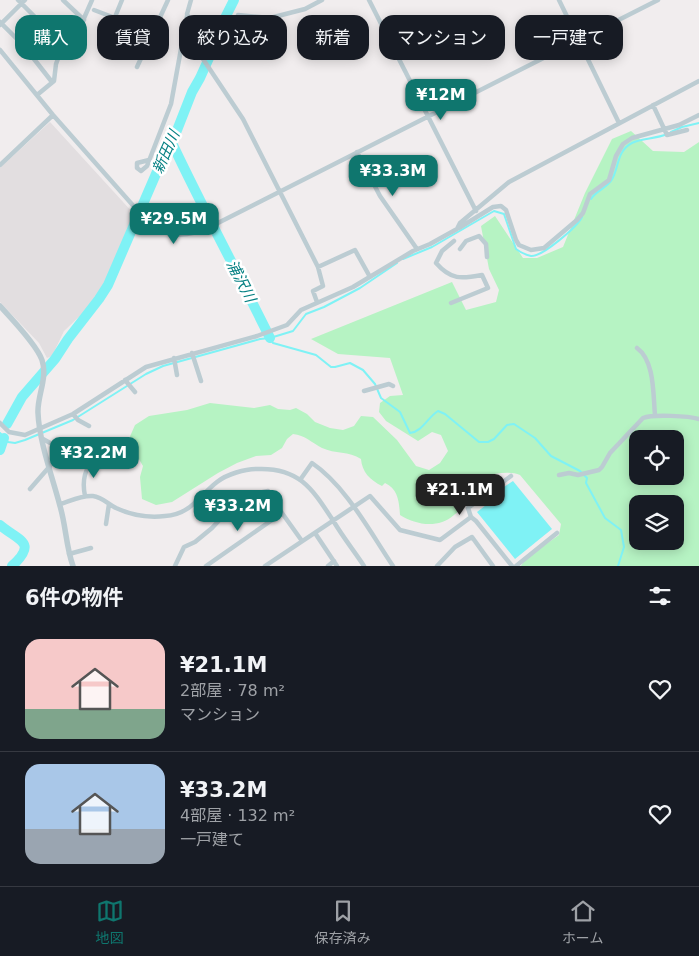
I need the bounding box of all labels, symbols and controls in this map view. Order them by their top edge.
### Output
chip: 購入 [15,15,87,60]
chip: 賃貸 [97,15,169,60]
chip: 絞り込み [179,15,287,60]
chip: 新着 [297,15,369,60]
chip: マンション [379,15,505,60]
chip: 一戸建て [515,15,623,60]
pin: ¥12M [411,78,471,121]
text: ¥12M [416,85,466,104]
water label: 新田川 [149,126,184,176]
pin: ¥33.3M [352,154,434,197]
text: ¥33.3M [360,161,426,180]
pin: ¥29.5M [133,202,215,245]
text: ¥29.5M [141,209,207,228]
water label: 浦沢川 [223,257,260,307]
map controls [629,430,684,550]
button: locate [629,430,684,485]
pin: ¥32.2M [53,436,135,479]
text: ¥32.2M [61,443,127,462]
pin: ¥21.1M [419,474,501,516]
text: ¥21.1M [427,480,493,499]
pin: ¥33.2M [197,490,279,532]
button: layers [629,495,684,550]
text: ¥33.2M [205,496,271,515]
icon: filters [646,582,674,610]
text: 6件の物件 [25,586,124,610]
text: ¥21.1M [180,653,267,677]
icon: home [65,659,125,719]
icon: heart [646,675,674,703]
text: 2部屋 · 78 m² [180,681,285,700]
text: マンション [180,705,260,724]
text: ¥33.2M [180,778,267,802]
icon: home [65,784,125,844]
icon: heart [646,800,674,828]
text: 4部屋 · 132 m² [180,806,295,825]
text: 一戸建て [180,830,244,849]
tab: 地図 [96,897,124,947]
tab: 保存済み [315,897,371,947]
tab: ホーム [562,897,603,947]

